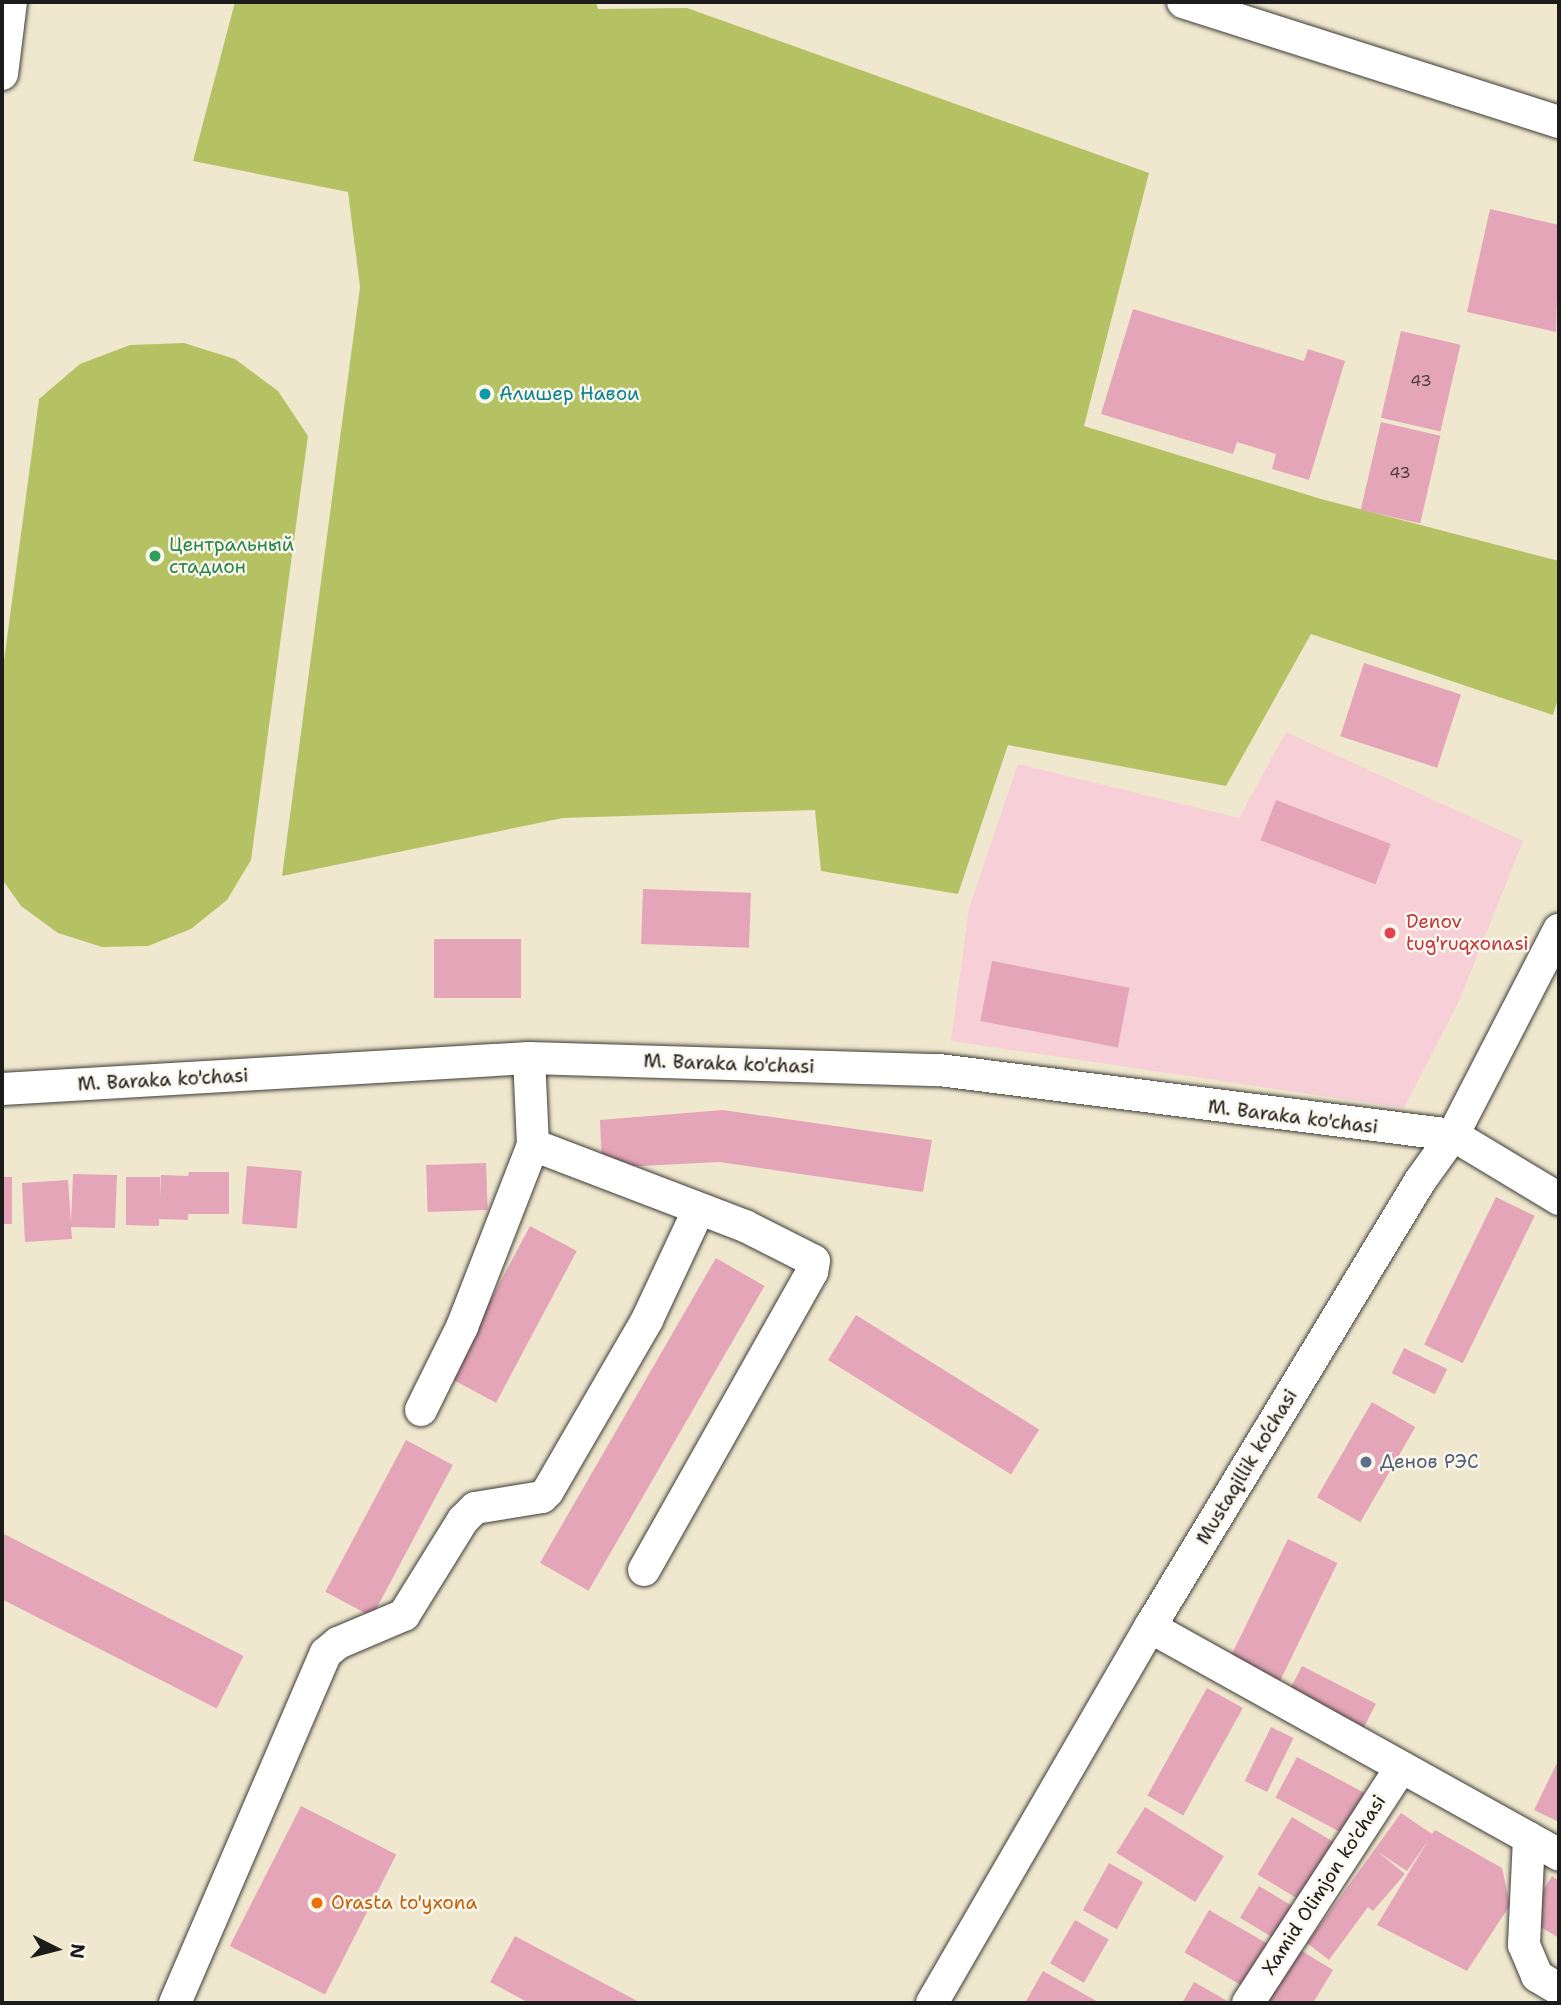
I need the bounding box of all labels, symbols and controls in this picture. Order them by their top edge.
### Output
house number: 43 [1410,371,1432,391]
place label: Алишер Навои [499,383,639,405]
marker: Алишер Навои [477,386,493,402]
house number: 43 [1389,463,1411,483]
place label: Центральный стадион [169,534,294,578]
marker: Центральный стадион [147,548,163,564]
place label: Denov tug'ruqxonasi [1406,911,1529,955]
marker: Denov tug'ruqxonasi [1380,923,1400,943]
street label: M. Baraka ko'chasi [643,1050,815,1078]
street label: M. Baraka ko'chasi [77,1064,249,1096]
street label: M. Baraka ko'chasi [1207,1095,1379,1139]
street label: Mustaqillik ko‘chasi [1192,1385,1302,1549]
place label: Денов РЭС [1380,1451,1479,1473]
marker: Денов РЭС [1358,1454,1374,1470]
street label: Xamid Olimjon ko'chasi [1257,1791,1391,1979]
place label: Orasta to'yxona [331,1892,477,1914]
marker: Orasta to'yxona [309,1895,325,1911]
north arrow [21,1914,91,1984]
text: N [64,1942,91,1960]

